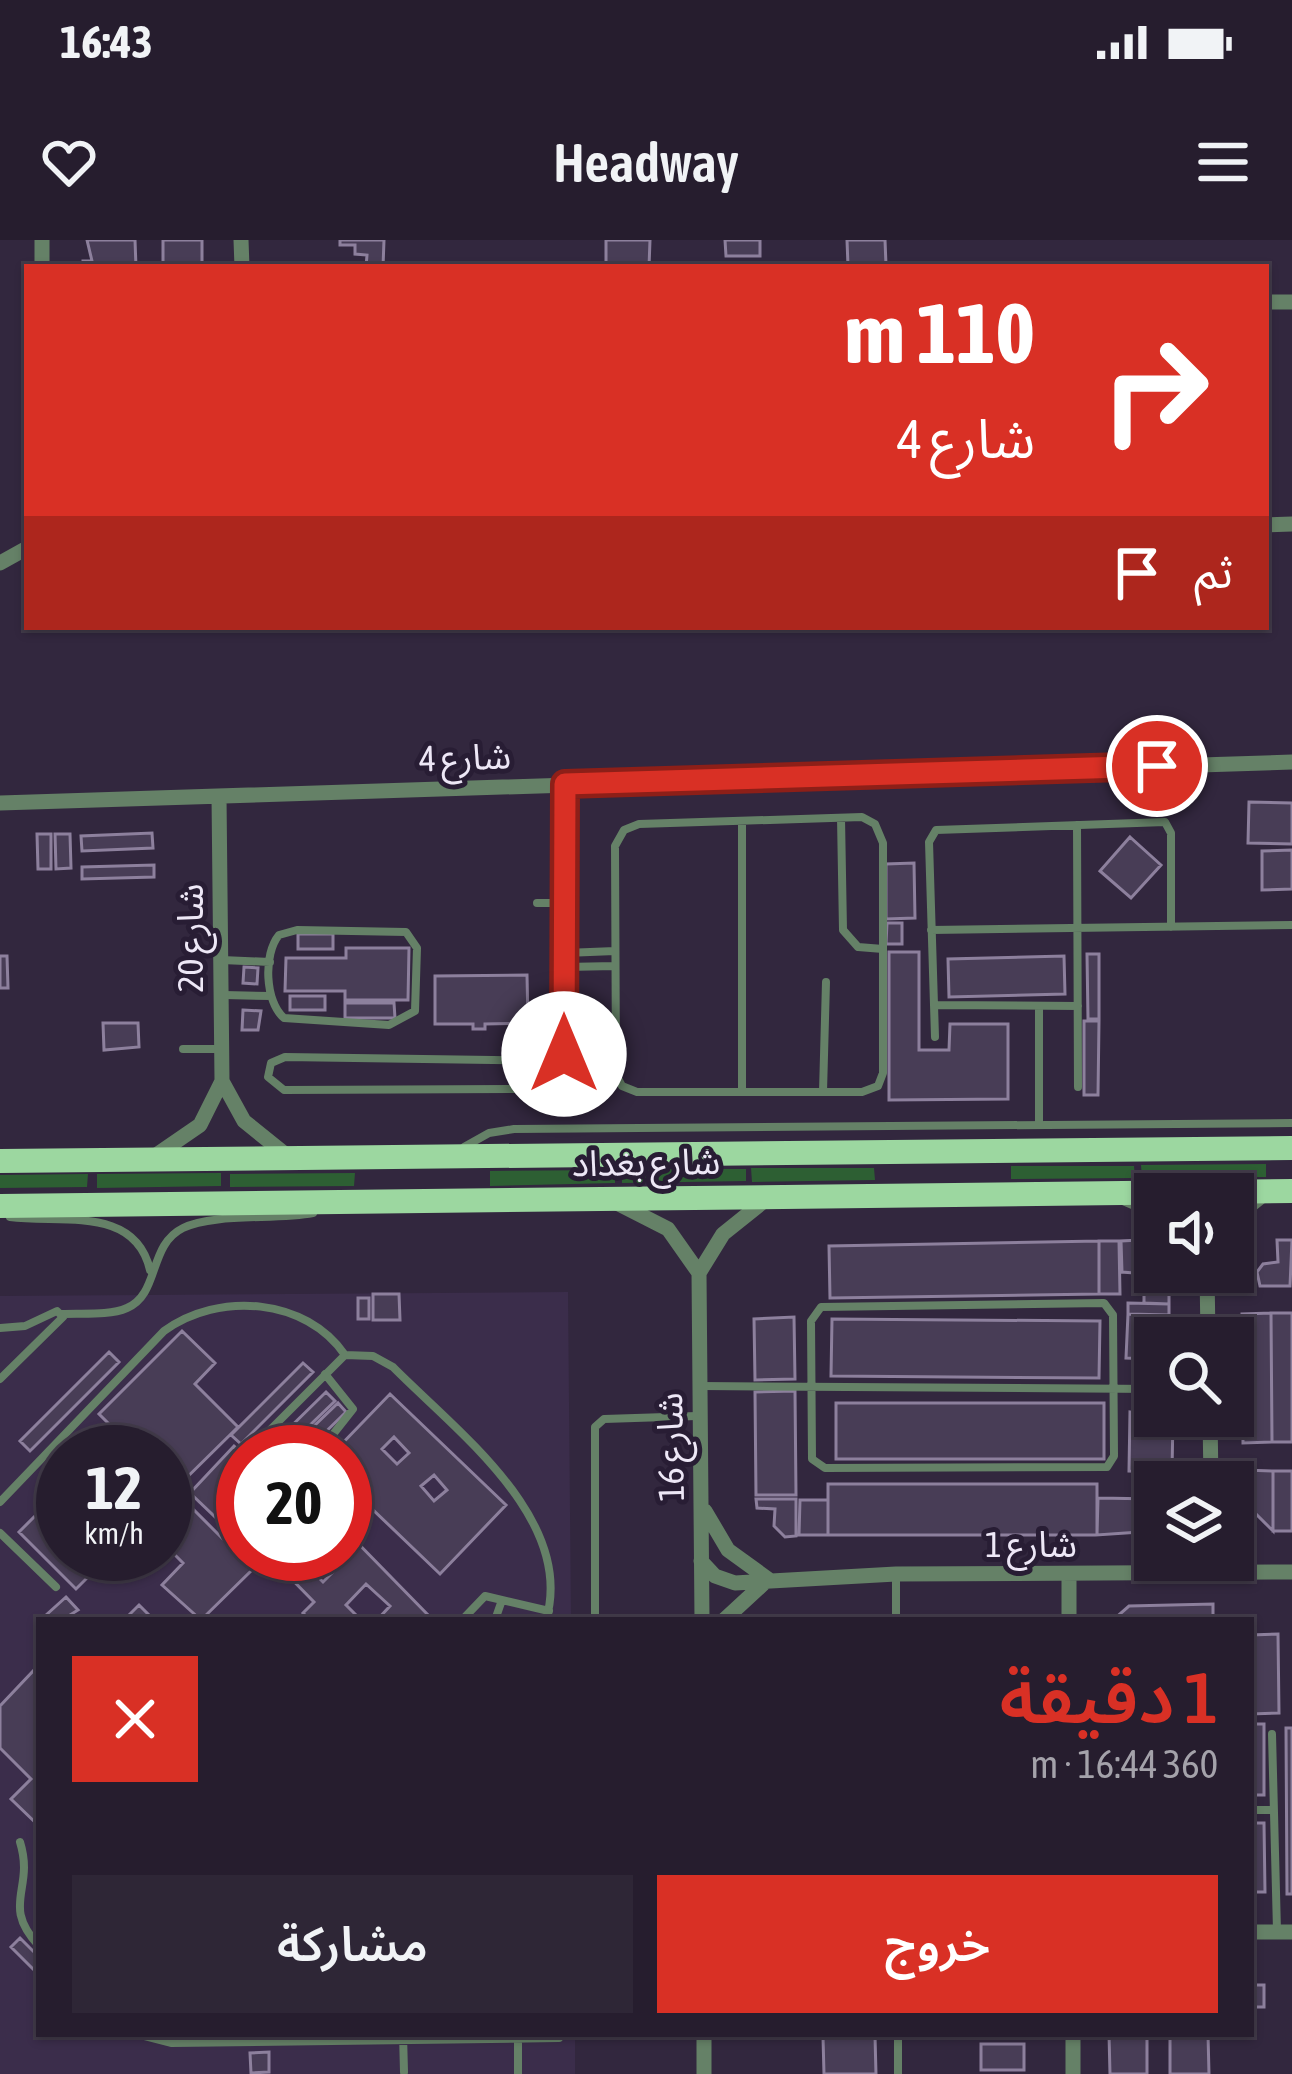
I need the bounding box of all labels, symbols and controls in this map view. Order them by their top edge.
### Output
text: 16:43 [60,16,153,68]
icon: heart [36,129,102,195]
icon: menu [1190,129,1256,195]
text: Headway [553,132,739,193]
text: 110 m [845,285,1035,381]
icon: right [1077,312,1233,468]
text: شارع 4 [897,408,1035,469]
icon: arrive [1104,540,1170,606]
text: ثم [1194,546,1233,598]
pin [1106,715,1208,817]
icon: arrive [1124,733,1190,799]
street label: شارع 4 [418,734,512,786]
street label: شارع 20 [169,884,217,992]
position arrow [501,991,627,1117]
street label: شارع بغداد [571,1140,721,1190]
map controls [1134,1173,1254,1581]
button: sound [1134,1173,1254,1293]
button: search [1134,1317,1254,1437]
street label: شارع 16 [648,1392,698,1502]
speed limit sign: 20 [216,1425,372,1581]
text: 12 [86,1453,142,1522]
button: layers [1134,1461,1254,1581]
text: km/h [84,1516,144,1550]
street label: شارع 1 [985,1523,1077,1571]
button: close [72,1656,198,1782]
text: 1 دقيقة [1000,1656,1218,1738]
text: 360 m · 16:44 [1030,1742,1218,1786]
button: مشاركة [72,1875,633,2013]
button: خروج [657,1875,1218,2013]

